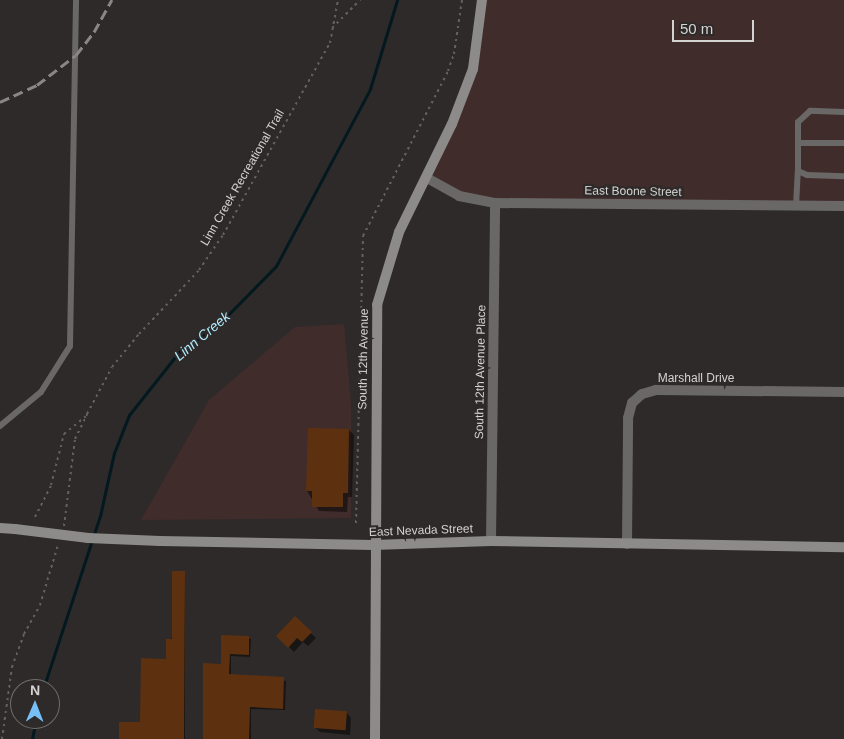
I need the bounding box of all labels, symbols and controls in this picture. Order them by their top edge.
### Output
scale bar [674,10,756,42]
text: 50 m [680,20,713,37]
street label: Linn Creek Recreational Trail [198,107,288,249]
street label: East Boone Street [584,184,682,200]
street label: South 12th Avenue Place [473,304,489,440]
water label: Linn Creek [171,308,233,364]
street label: South 12th Avenue [356,308,372,410]
street label: Marshall Drive [658,372,734,386]
street label: East Nevada Street [369,522,473,540]
north arrow [10,679,60,729]
text: N [30,682,40,698]

